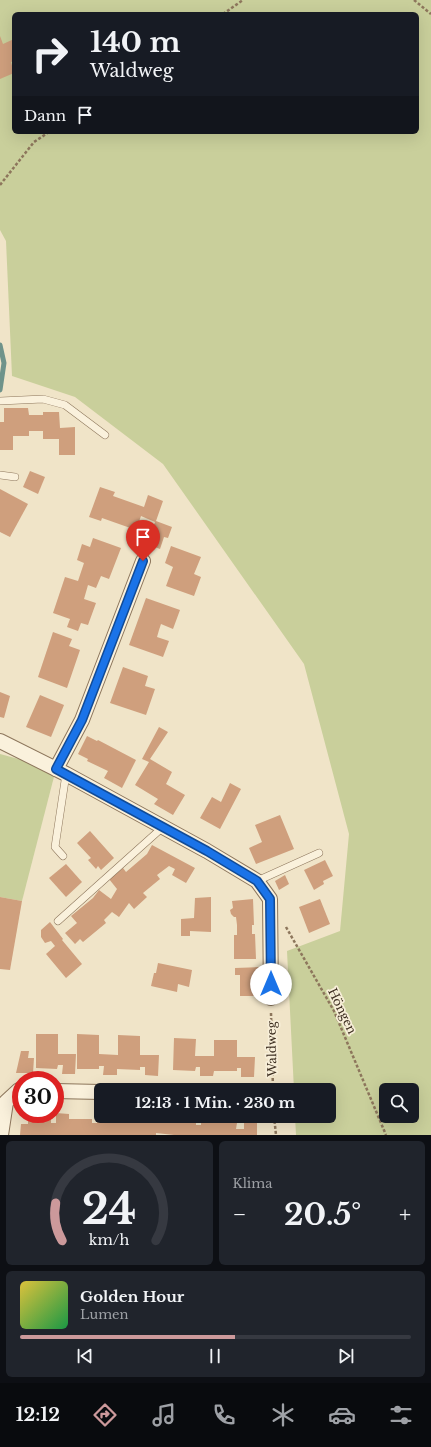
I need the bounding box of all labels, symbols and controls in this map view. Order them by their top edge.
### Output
text: 140 m [90,25,180,60]
icon: right [24,28,76,80]
text: Waldweg [90,60,174,82]
icon: arrive [74,104,96,126]
text: Dann [24,106,66,125]
pin [126,520,160,561]
icon: arrive [132,526,154,548]
position arrow [250,963,292,1005]
street label: Höngen [325,985,360,1036]
street label: Waldweg [264,1020,280,1078]
speed limit sign: 30 [12,1071,64,1123]
map controls [379,1083,419,1123]
button: search [379,1083,419,1123]
text: 12:13 · 1 Min. · 230 m [135,1093,295,1112]
text: Klima [233,1175,272,1192]
text: 24 [82,1184,137,1235]
text: 20.5° [284,1196,361,1233]
text: − [233,1201,246,1228]
text: + [399,1201,411,1228]
text: km/h [89,1231,130,1249]
text: Golden Hour [80,1287,184,1306]
text: Lumen [80,1306,129,1323]
icon: previous [74,1345,96,1367]
icon: pause [204,1345,226,1367]
icon: next [335,1345,357,1367]
icon: directions [91,1401,119,1429]
icon: music [150,1401,178,1429]
icon: phone [210,1401,238,1429]
icon: climate [269,1401,297,1429]
icon: car [328,1401,356,1429]
icon: filters [387,1401,415,1429]
text: 12:12 [16,1404,60,1426]

